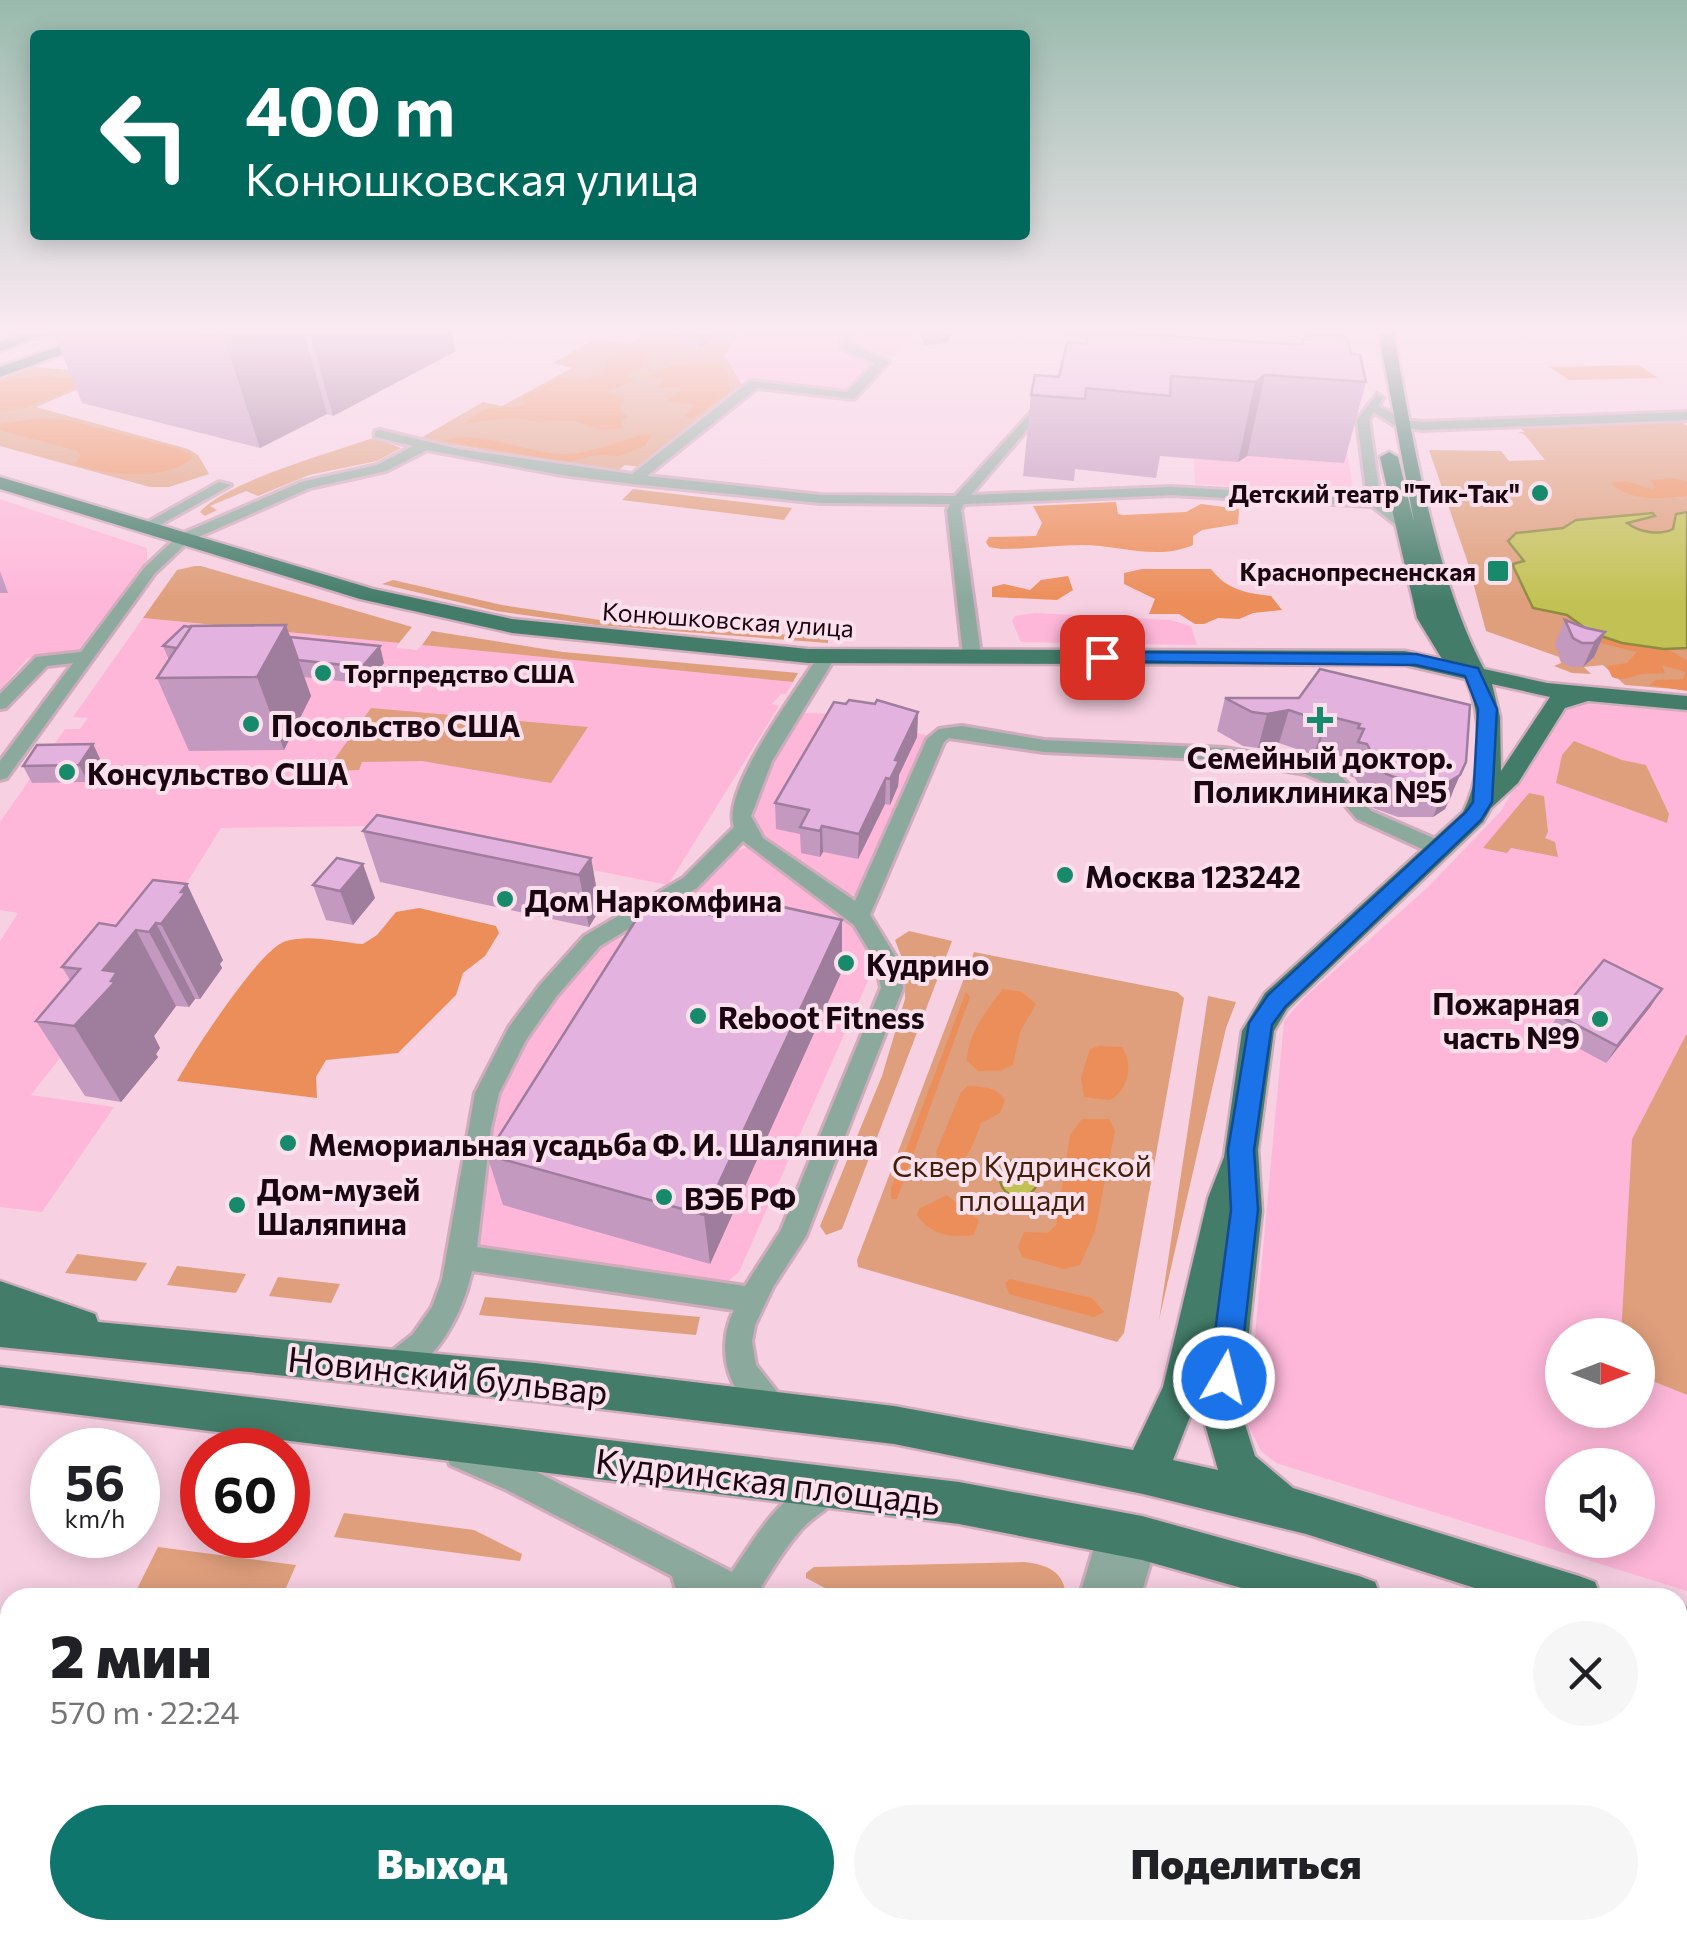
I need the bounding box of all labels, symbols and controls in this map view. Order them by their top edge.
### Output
text: 400 m [245,65,455,150]
icon: left [80,70,210,200]
text: Конюшковская улица [245,150,699,205]
place label: Детский театр "Тик-Так" [1229,478,1520,508]
marker: Детский театр "Тик-Так" [1529,482,1551,504]
place label: Краснопресненская [1239,556,1476,586]
marker: Краснопресненская [1485,558,1511,584]
street label: Конюшковская улица [601,595,855,643]
pin [1060,615,1145,700]
icon: arrive [1075,630,1130,685]
place label: Торгпредство США [343,658,575,688]
marker: Торгпредство США [312,662,334,684]
place label: Посольство США [271,706,521,743]
marker: Семейный доктор. Поликлиника №5 [1307,707,1333,733]
marker: Посольство США [240,713,262,735]
place label: Семейный доктор. Поликлиника №5 [1187,738,1453,809]
place label: Консульство США [87,754,349,791]
marker: Консульство США [56,761,78,783]
place label: Москва 123242 [1085,857,1301,894]
marker: Москва 123242 [1054,864,1076,886]
place label: Дом Наркомфина [525,881,782,918]
marker: Дом Наркомфина [494,888,516,910]
place label: Кудрино [866,945,989,982]
marker: Кудрино [835,952,857,974]
place label: Пожарная часть №9 [1432,984,1580,1055]
place label: Reboot Fitness [718,998,925,1035]
marker: Reboot Fitness [687,1005,709,1027]
marker: Пожарная часть №9 [1589,1008,1611,1030]
place label: Мемориальная усадьба Ф. И. Шаляпина [308,1125,878,1162]
marker: Мемориальная усадьба Ф. И. Шаляпина [277,1132,299,1154]
park label: Сквер Кудринской площади [892,1146,1152,1217]
place label: Дом-музей Шаляпина [257,1170,420,1241]
place label: ВЭБ РФ [684,1179,796,1216]
marker: ВЭБ РФ [653,1186,675,1208]
marker: Дом-музей Шаляпина [226,1194,248,1216]
north arrow [1545,1318,1655,1428]
map controls [1545,1318,1655,1558]
position arrow [1172,1326,1276,1430]
street label: Новинский бульвар [286,1336,610,1412]
speed limit sign: 60 [180,1428,310,1558]
street label: Кудринская площадь [593,1438,943,1522]
button: sound [1545,1448,1655,1558]
text: 56 [65,1450,125,1511]
text: km/h [65,1503,125,1533]
text: 2 мин [50,1617,212,1690]
button: close [1533,1621,1638,1726]
text: 570 m · 22:24 [50,1691,239,1731]
button: Выход [50,1805,834,1920]
button: Поделиться [854,1805,1638,1920]

